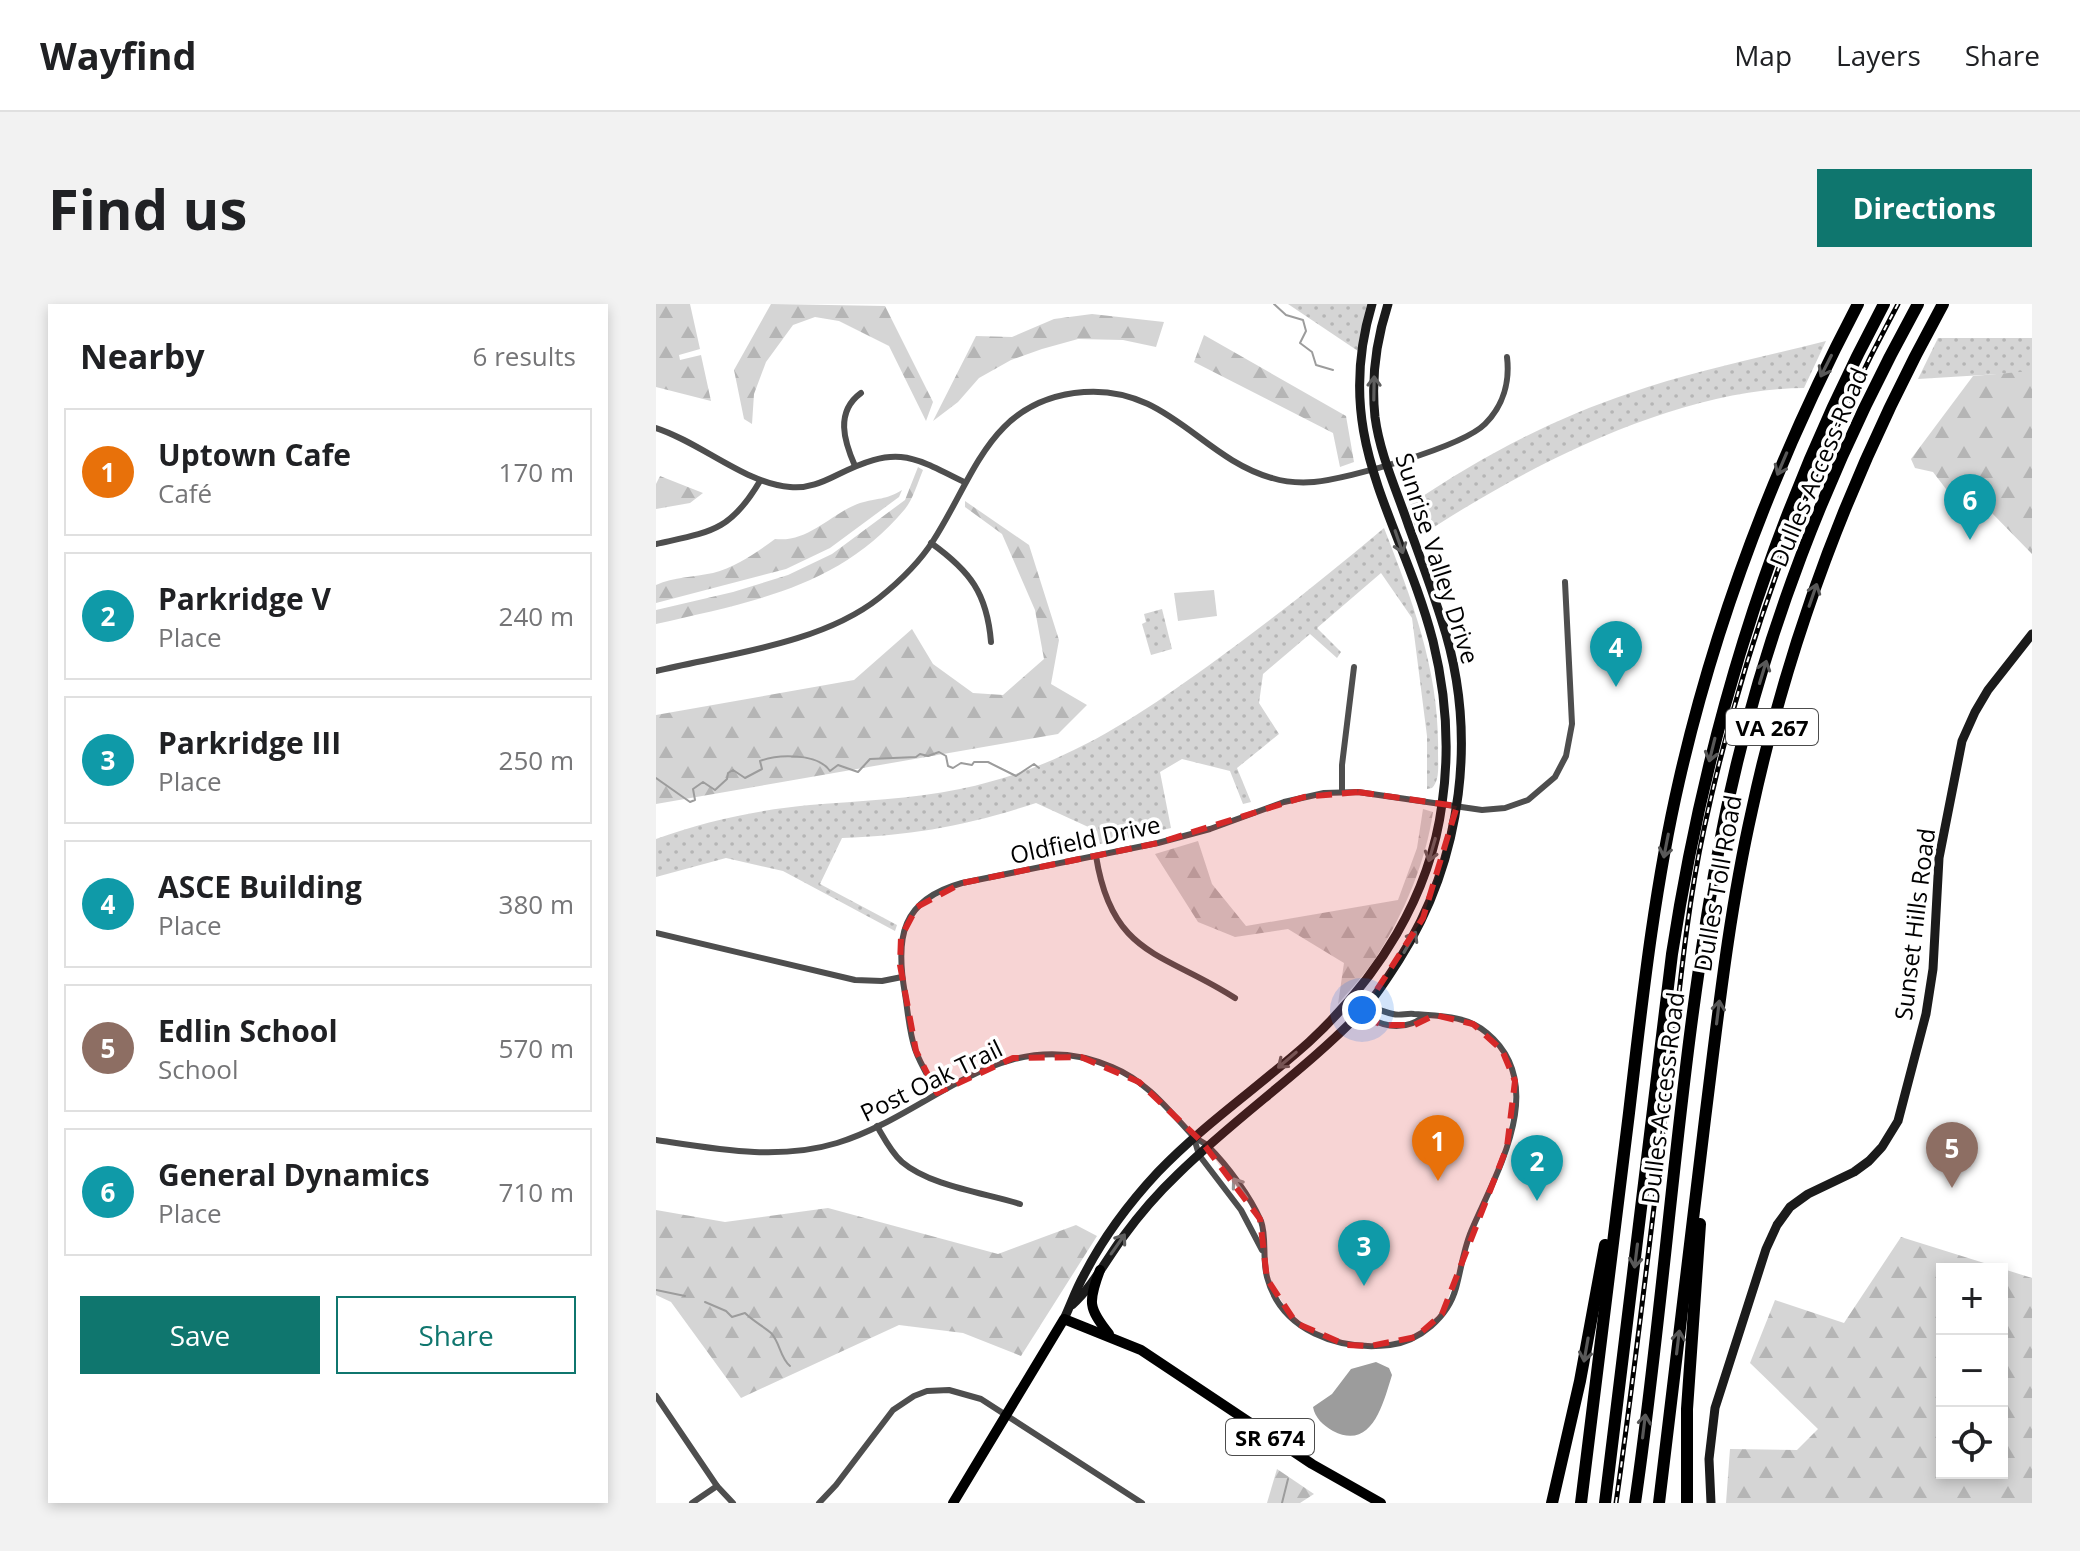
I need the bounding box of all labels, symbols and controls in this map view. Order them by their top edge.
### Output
text: Wayfind [40,29,197,81]
text: Map [1734,36,1792,74]
text: Layers [1836,36,1921,74]
text: Share [1965,36,2040,74]
button: Directions [1817,169,2032,247]
text: Find us [48,170,247,246]
text: Nearby [80,333,205,379]
text: 6 results [473,338,576,374]
one-way arrow [1818,353,1834,377]
street label: Dulles Access Road [1761,362,1875,572]
one-way arrow [1366,375,1382,402]
text: Uptown Cafe [158,434,351,475]
street label: Sunrise Valley Drive [1388,448,1488,668]
one-way arrow [1773,451,1788,476]
text: 1 [101,454,115,490]
text: 170 m [499,454,574,490]
pin: 6 [1944,474,1996,540]
text: Café [158,475,212,511]
one-way arrow [1392,529,1407,554]
text: Parkridge V [158,578,331,619]
one-way arrow [1807,583,1822,608]
text: 2 [101,598,115,634]
text: 240 m [499,598,574,634]
text: Place [158,619,222,655]
pin: 4 [1590,621,1642,687]
one-way arrow [1757,660,1771,685]
road number: VA 267 [1726,709,1818,745]
text: Parkridge III [158,722,341,763]
one-way arrow [1703,737,1718,763]
text: 3 [101,742,115,778]
text: 250 m [499,742,574,778]
text: Place [158,763,222,799]
street label: Dulles Toll Road [1685,792,1749,974]
street label: Oldfield Drive [1007,807,1163,871]
street label: Sunset Hills Road [1886,826,1942,1022]
one-way arrow [1658,833,1673,858]
one-way arrow [1423,836,1438,862]
text: ASCE Building [158,866,362,907]
text: 4 [101,886,115,922]
text: 380 m [499,886,574,922]
text: Place [158,907,222,943]
one-way arrow [1403,930,1418,954]
your location [1342,990,1382,1030]
street label: Dulles Access Road [1633,990,1691,1206]
one-way arrow [1711,1000,1726,1025]
text: Edlin School [158,1010,338,1051]
text: 5 [101,1030,115,1066]
text: 570 m [499,1030,574,1066]
street label: Post Oak Trail [854,1031,1008,1129]
text: School [158,1051,239,1087]
one-way arrow [1277,1051,1298,1069]
pin: 1 [1412,1115,1464,1181]
pin: 5 [1926,1122,1978,1188]
pin: 2 [1511,1135,1563,1201]
text: General Dynamics [158,1154,430,1195]
text: 6 [101,1174,115,1210]
text: 710 m [499,1174,574,1210]
one-way arrow [1232,1178,1248,1200]
text: Place [158,1195,222,1231]
pin: 3 [1338,1220,1390,1286]
one-way arrow [1110,1233,1127,1255]
one-way arrow [1628,1242,1643,1269]
map controls [1936,1263,2008,1479]
button: + [1936,1263,2008,1335]
button: Save [80,1296,320,1374]
button: Share [336,1296,576,1374]
one-way arrow [1671,1329,1686,1356]
button: − [1936,1335,2008,1407]
one-way arrow [1578,1337,1593,1362]
button: locate [1936,1407,2008,1479]
one-way arrow [1637,1413,1652,1439]
road number: SR 674 [1226,1419,1314,1455]

